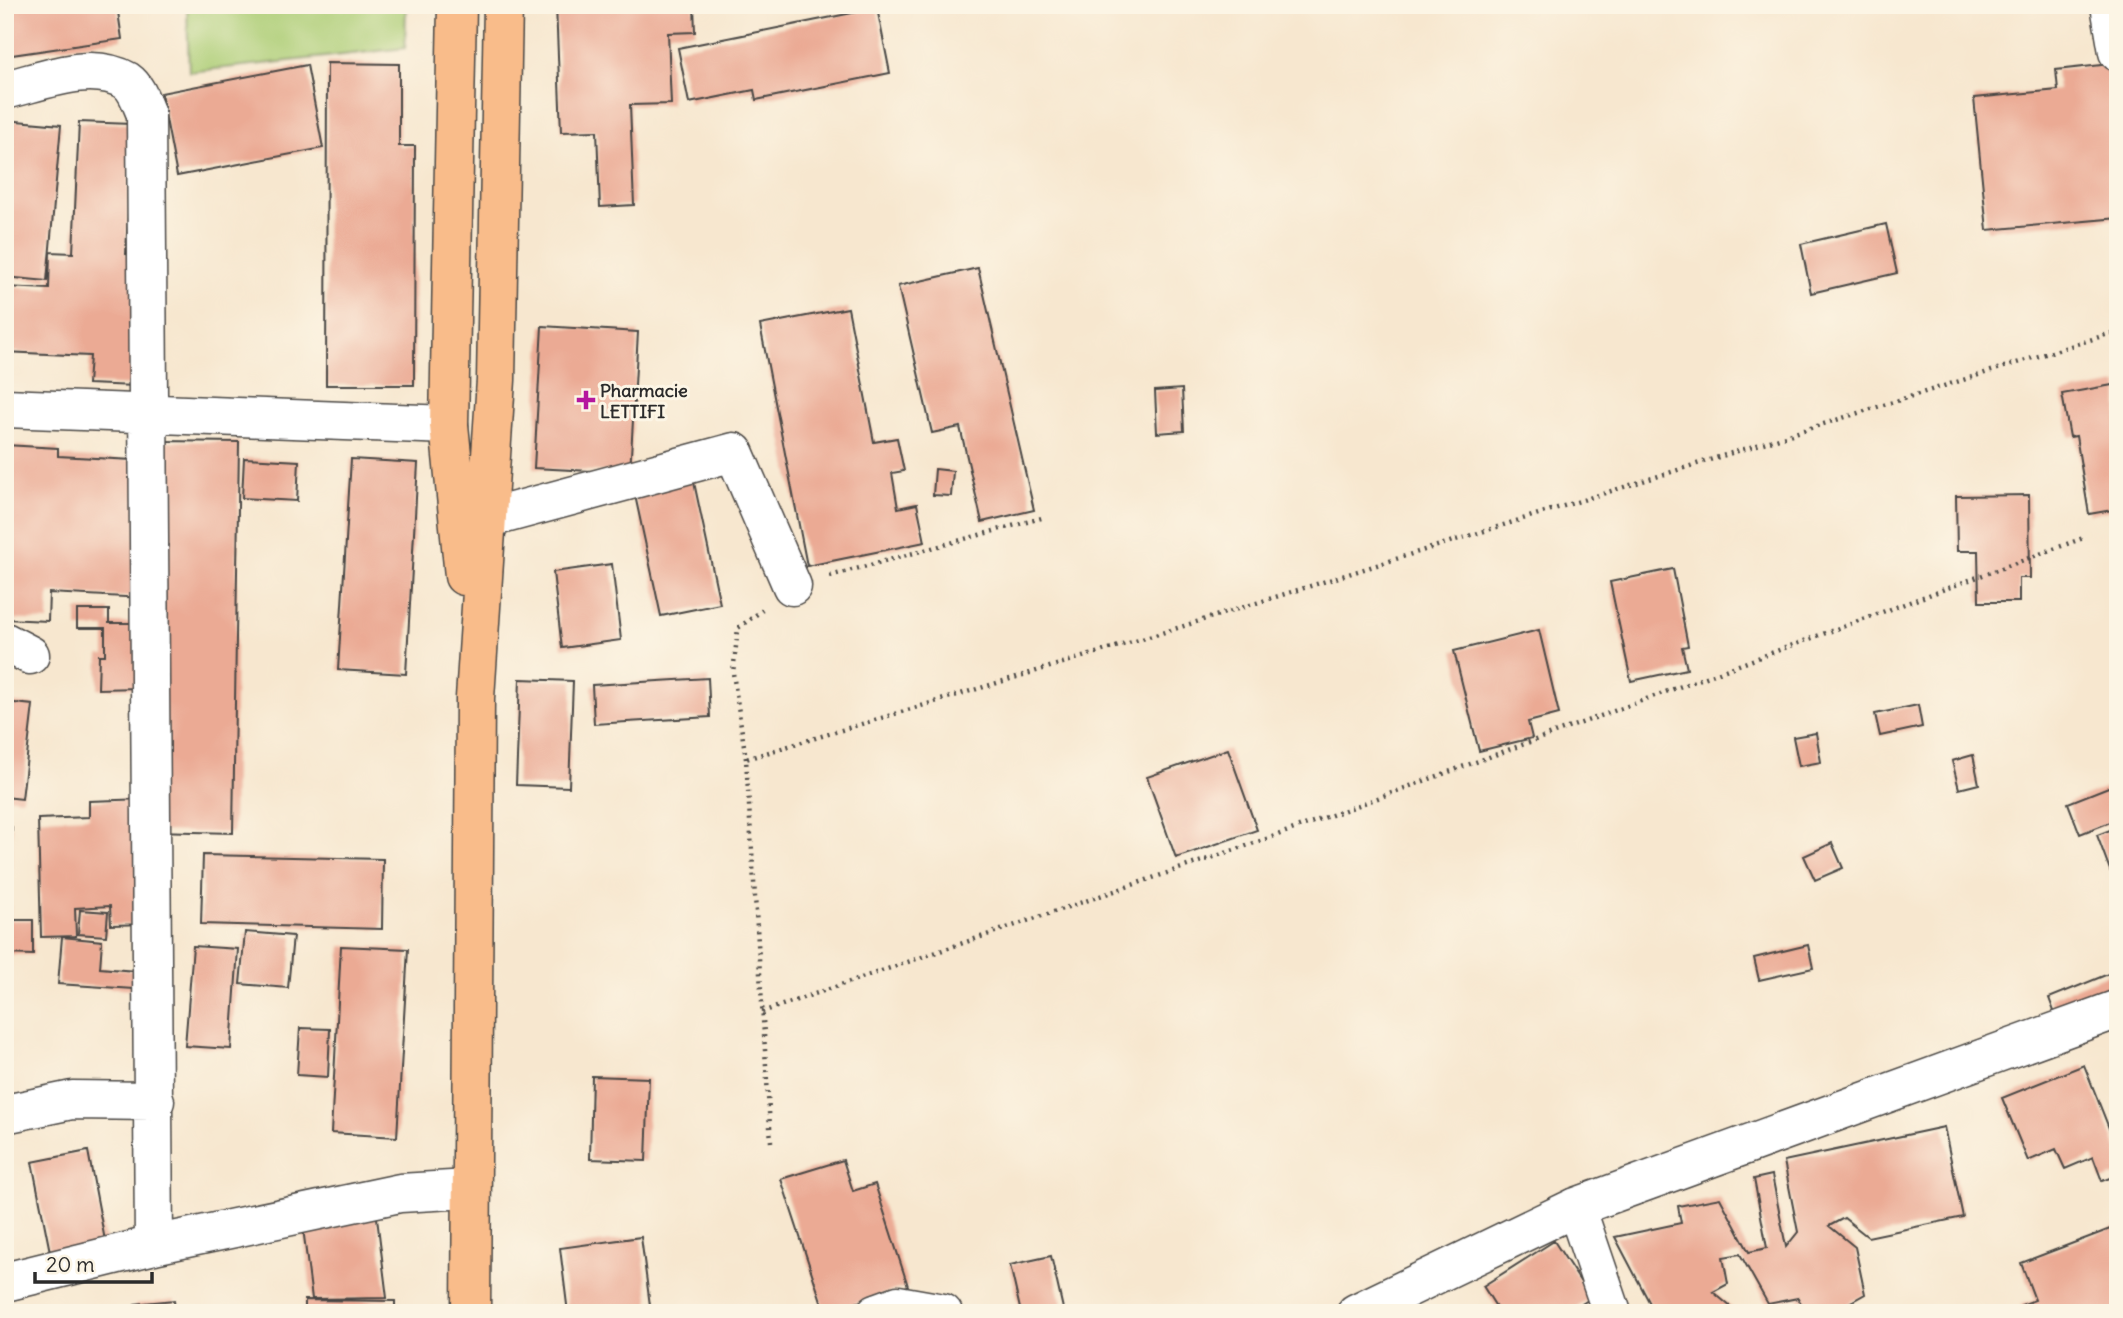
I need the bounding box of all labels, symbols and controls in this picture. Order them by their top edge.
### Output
place label: Pharmacie LETTIFI [600,379,688,423]
marker: Pharmacie LETTIFI [578,392,594,408]
scale bar [35,1241,152,1285]
text: 20 m [46,1251,95,1278]

